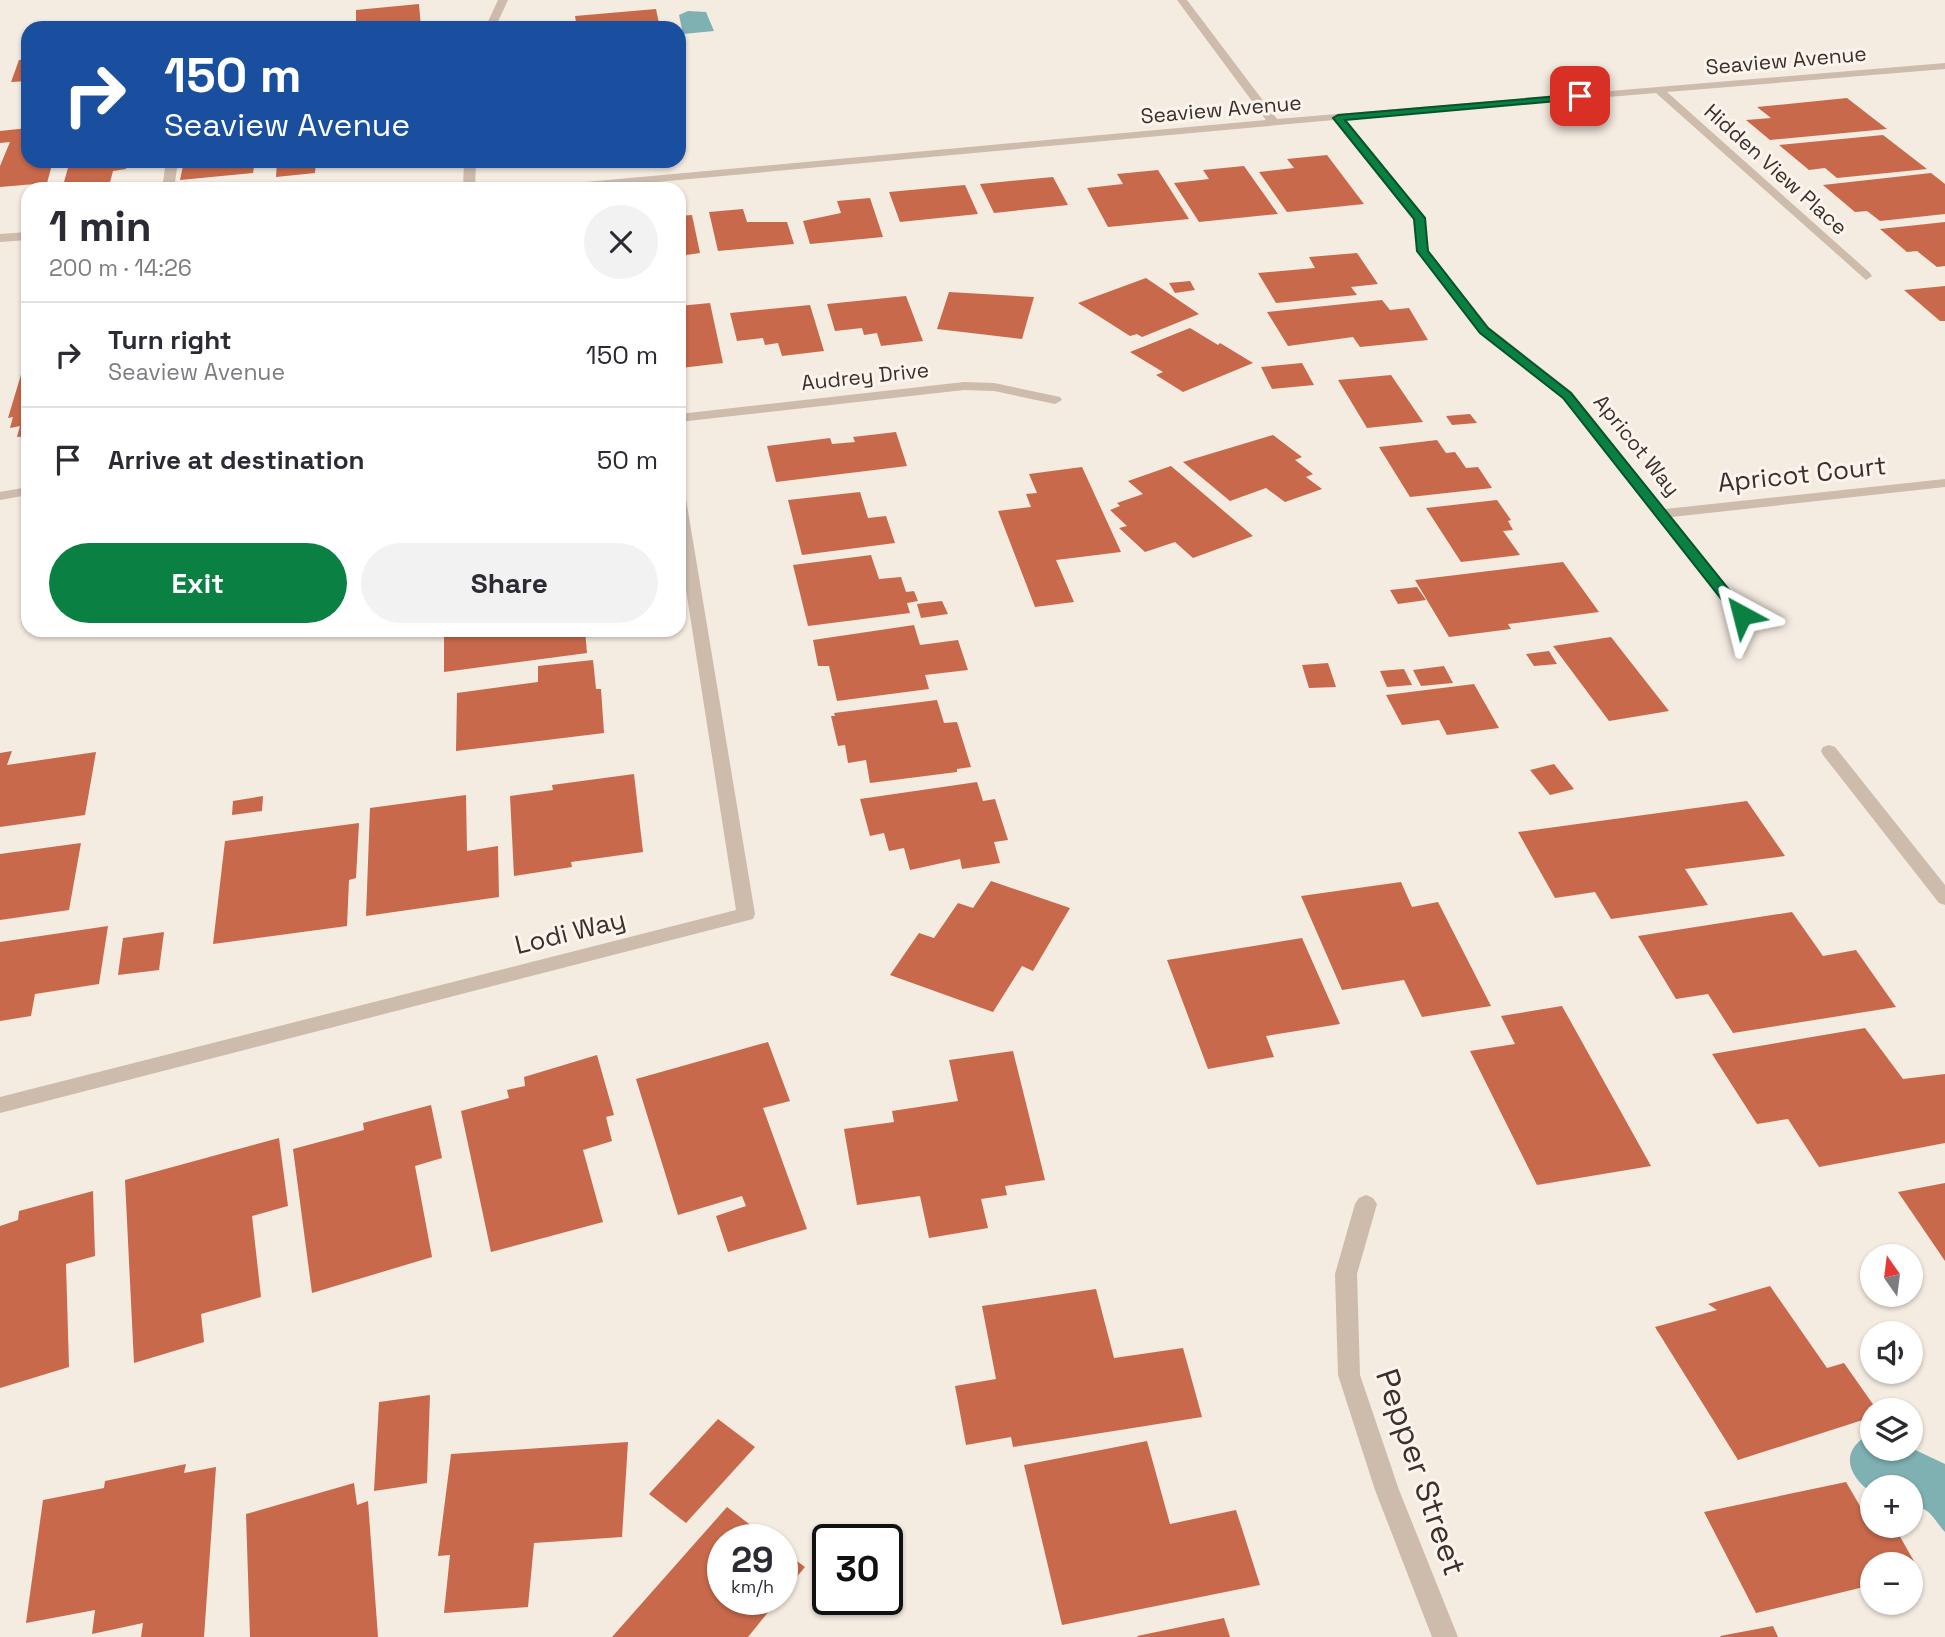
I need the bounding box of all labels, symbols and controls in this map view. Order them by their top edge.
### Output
street label: Seaview Avenue [1704,40,1868,80]
text: 150 m [164,44,302,106]
icon: right [49,49,140,140]
pin [1550,66,1610,126]
icon: arrive [1561,77,1599,115]
street label: Seaview Avenue [1139,89,1303,129]
street label: Hidden View Place [1699,98,1853,240]
text: Seaview Avenue [164,105,410,145]
text: 1 min [49,200,152,253]
button: close [584,205,658,279]
text: 200 m · 14:26 [49,253,192,283]
text: Turn right [108,323,232,357]
icon: right [49,336,87,374]
text: 150 m [586,338,658,372]
street label: Audrey Drive [800,356,930,396]
text: Seaview Avenue [108,357,285,387]
street label: Apricot Way [1588,389,1686,501]
icon: arrive [49,441,87,479]
text: Arrive at destination [108,443,365,477]
text: 50 m [597,443,658,477]
street label: Apricot Court [1716,448,1888,500]
button: Exit [49,543,347,623]
button: Share [361,543,658,623]
position arrow [1705,578,1779,652]
street label: Lodi Way [511,902,629,962]
north arrow [1860,1244,1923,1307]
map controls [1860,1244,1923,1615]
button: sound [1860,1321,1923,1384]
street label: Pepper Street [1367,1363,1475,1581]
button: layers [1860,1398,1923,1461]
button: + [1860,1475,1923,1538]
speed limit sign: 30 [812,1524,903,1615]
text: 29 [731,1538,774,1582]
button: − [1860,1552,1923,1615]
text: km/h [731,1575,774,1598]

